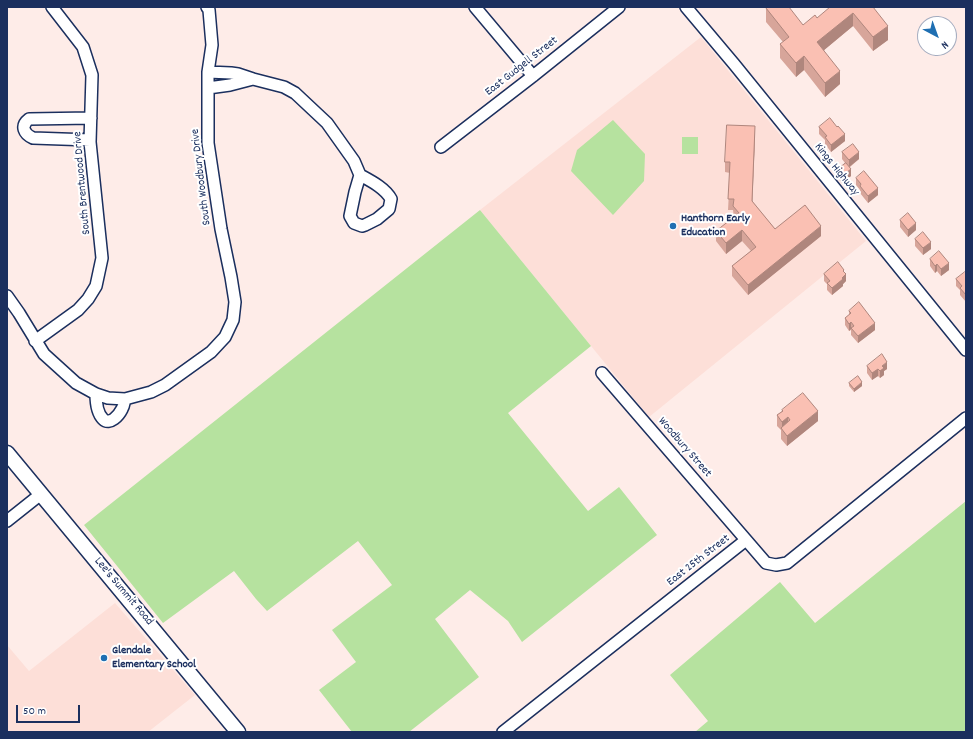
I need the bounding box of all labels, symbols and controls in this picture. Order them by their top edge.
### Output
north arrow [917,16,957,56]
street label: East Gudgell Street [483,34,561,100]
text: N [937,36,952,52]
street label: South Woodbury Drive [189,128,215,226]
street label: South Brentwood Drive [71,131,95,235]
street label: Kings Highway [810,141,862,199]
place label: Hanthorn Early Education [681,212,750,240]
marker: Hanthorn Early Education [668,221,678,231]
street label: Woodbury Street [654,415,714,481]
street label: East 25th Street [665,532,733,590]
street label: Lee's Summit Road [90,555,156,629]
place label: Glendale Elementary School [112,644,196,672]
marker: Glendale Elementary School [99,653,109,663]
scale bar [18,697,82,723]
text: 50 m [23,703,46,720]

